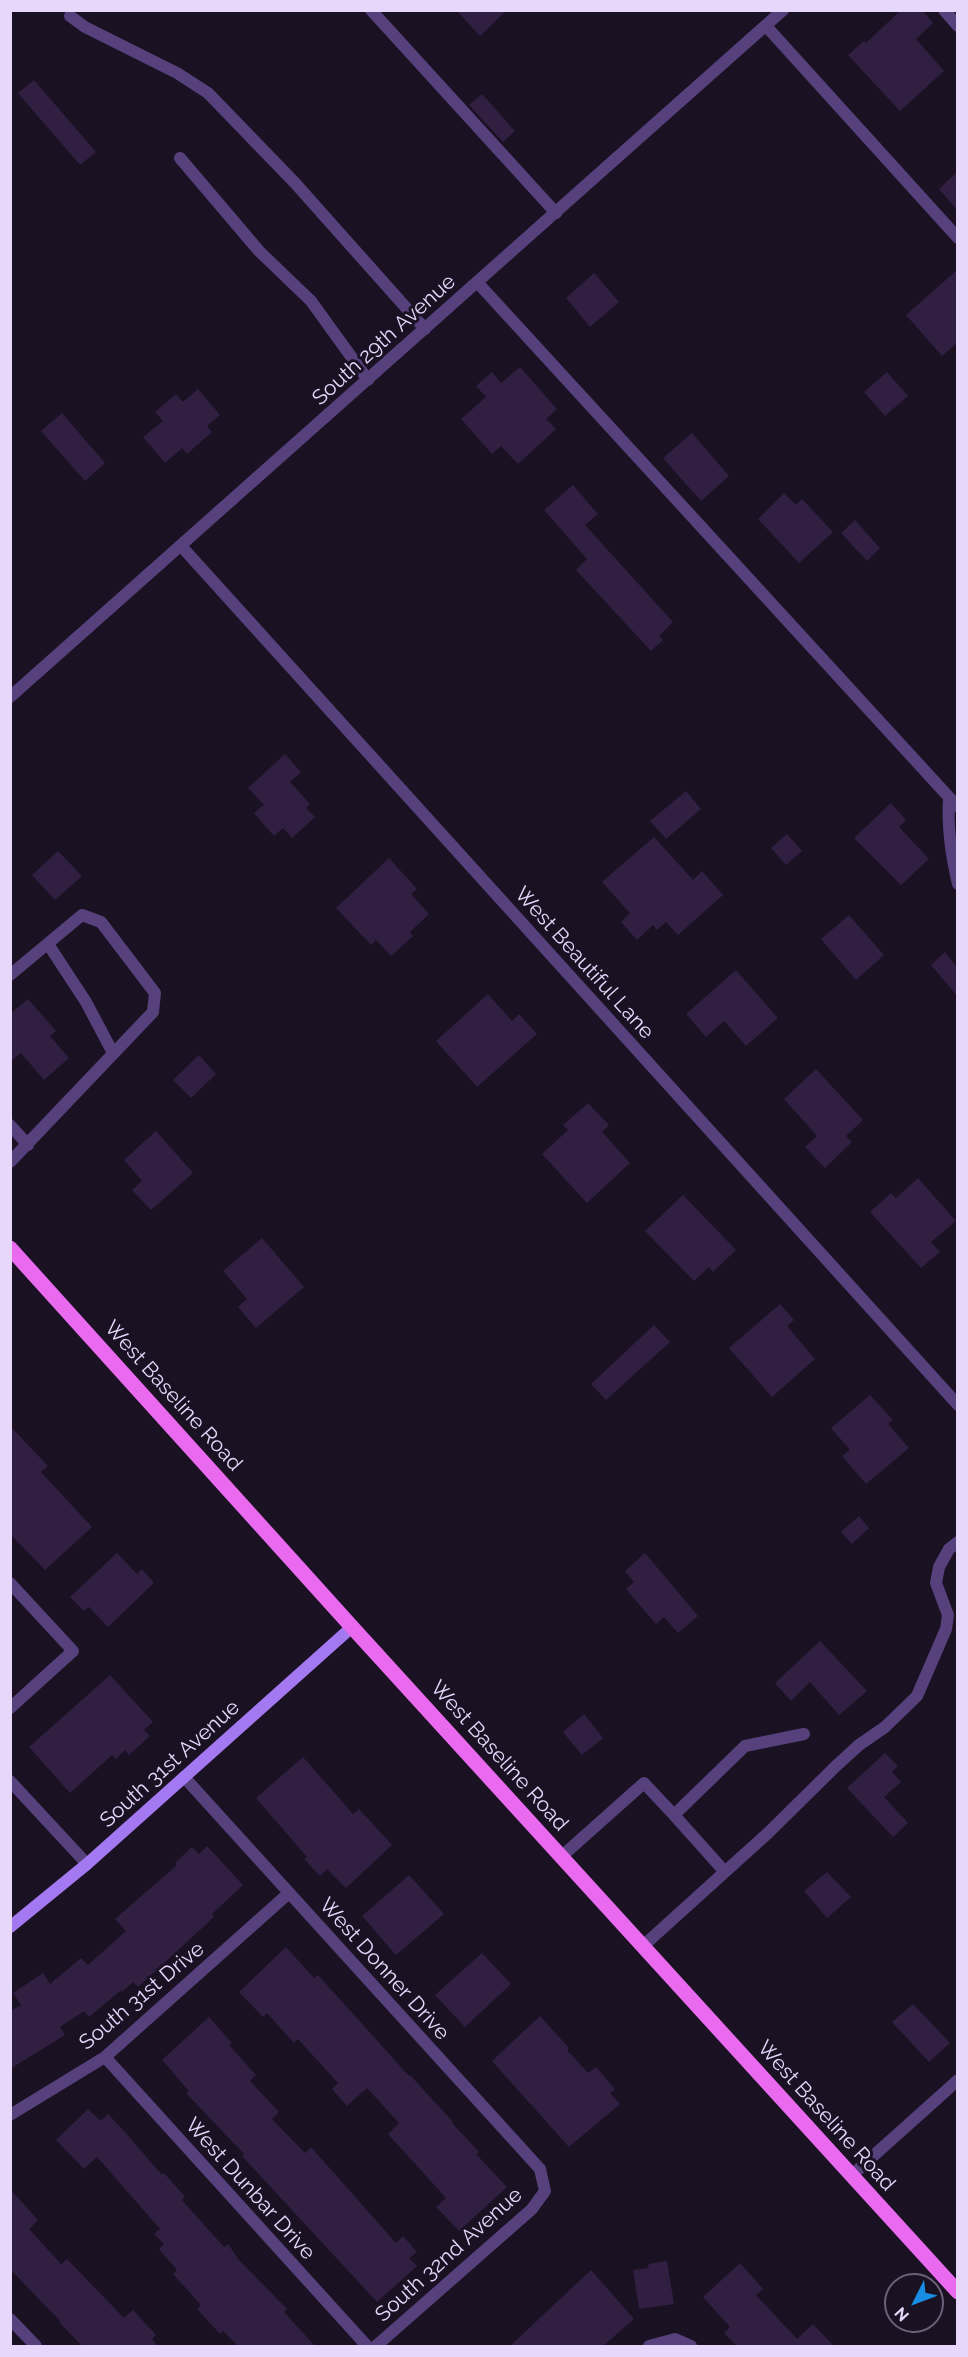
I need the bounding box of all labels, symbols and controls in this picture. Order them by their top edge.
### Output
street label: South 29th Avenue [307,269,461,411]
street label: West Beautiful Lane [509,882,659,1044]
street label: West Baseline Road [99,1316,247,1476]
street label: West Baseline Road [425,1676,573,1836]
street label: South 31st Avenue [95,1695,245,1833]
street label: West Donner Drive [314,1893,454,2045]
street label: South 31st Drive [74,1936,210,2056]
street label: West Baseline Road [752,2036,900,2196]
street label: West Dunbar Drive [180,2113,320,2265]
street label: South 32nd Avenue [370,2182,528,2328]
north arrow [884,2273,944,2333]
text: N [891,2303,913,2325]

